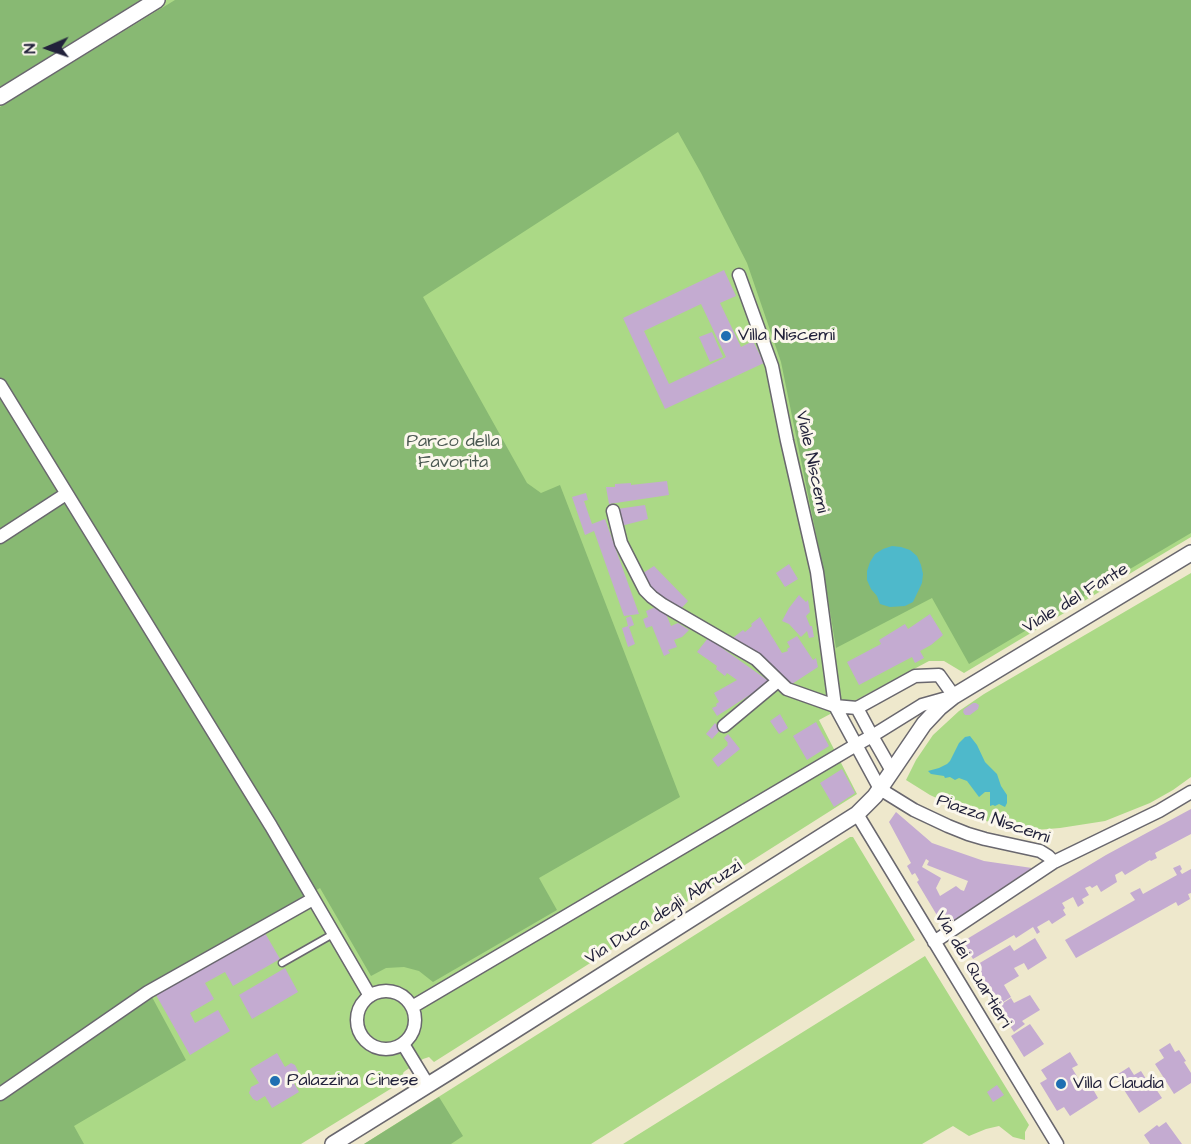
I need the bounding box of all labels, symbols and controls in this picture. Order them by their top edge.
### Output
north arrow [18,18,78,78]
text: N [19,43,41,54]
place label: Villa Niscemi [738,325,835,347]
marker: Villa Niscemi [719,329,733,343]
street label: Viale Niscemi [790,409,832,515]
park label: Parco della Favorita [406,431,500,474]
street label: Viale del Fante [1019,559,1133,639]
street label: Piazza Niscemi [933,791,1053,849]
street label: Via Duca degli Abruzzi [581,856,747,970]
street label: Via dei Quartieri [929,908,1015,1032]
place label: Palazzina Cinese [287,1070,419,1092]
place label: Villa Claudia [1073,1073,1164,1095]
marker: Palazzina Cinese [268,1074,282,1088]
marker: Villa Claudia [1054,1077,1068,1091]

